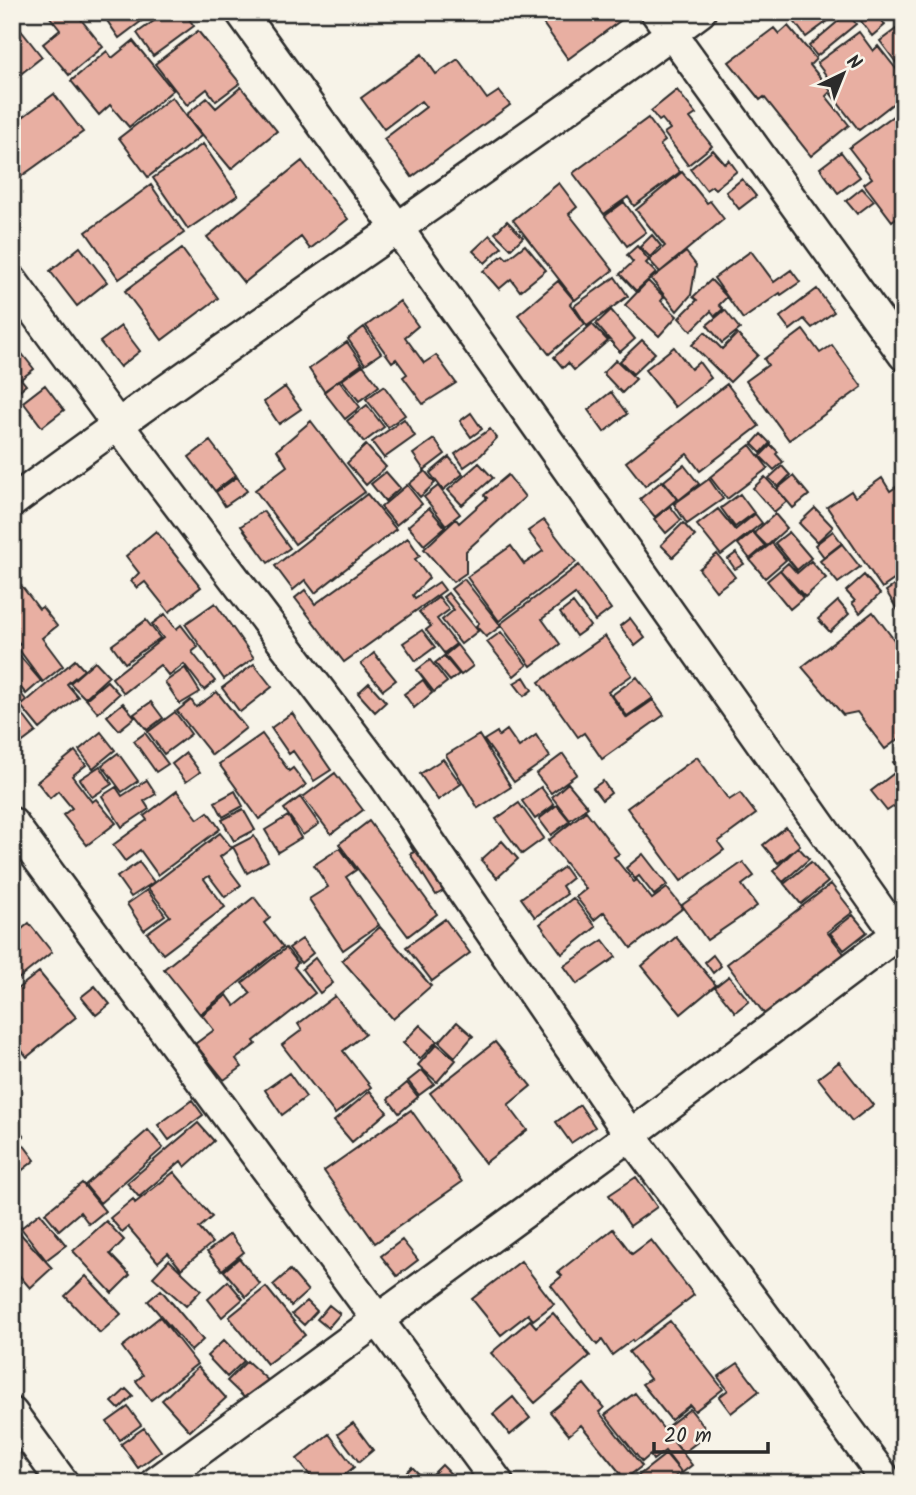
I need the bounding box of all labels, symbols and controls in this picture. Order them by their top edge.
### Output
north arrow [808,38,878,108]
text: N [839,48,868,78]
scale bar [654,1411,767,1455]
text: 20 m [664,1420,712,1453]

